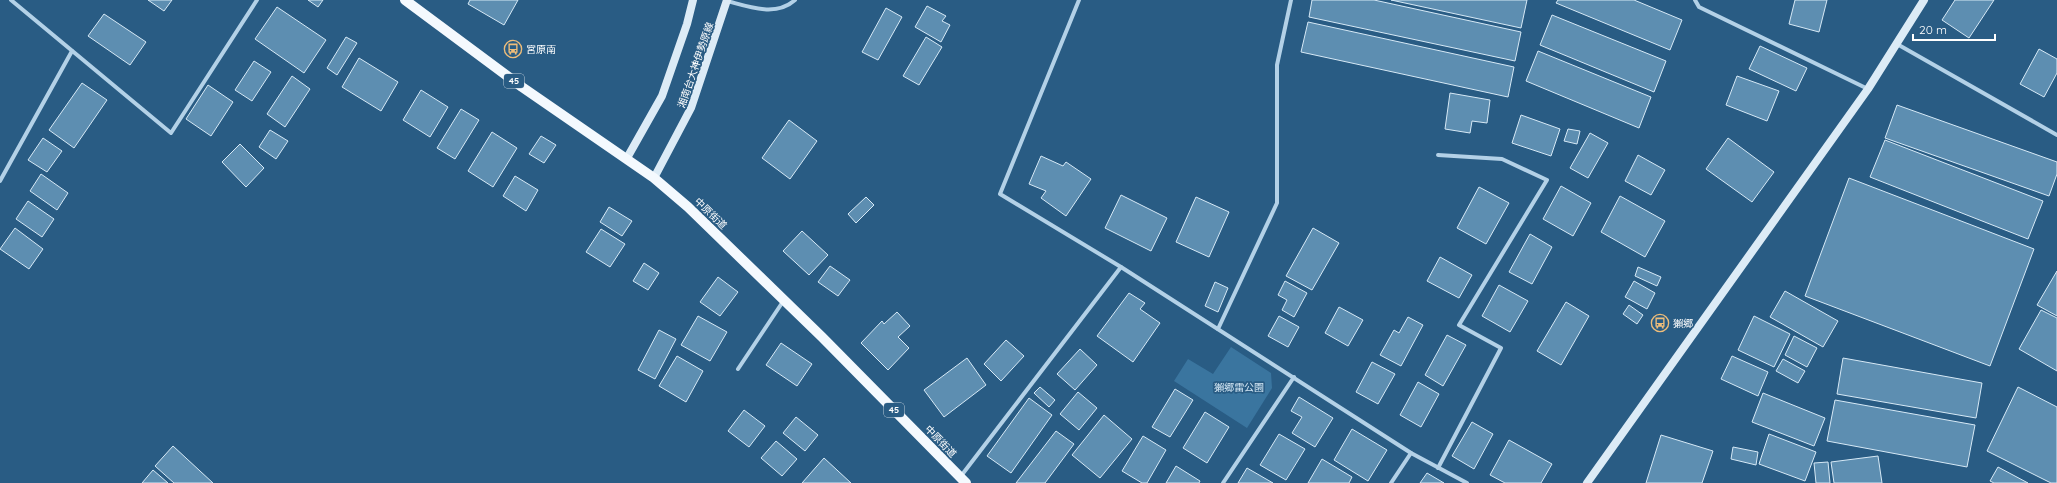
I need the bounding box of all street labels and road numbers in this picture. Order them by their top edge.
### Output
street label: 湘南台大神伊勢原線 [675,20,716,110]
road number: 45 [504,74,524,88]
street label: 中原街道 [692,195,730,232]
road number: 45 [884,403,904,417]
street label: 中原街道 [922,422,959,460]

